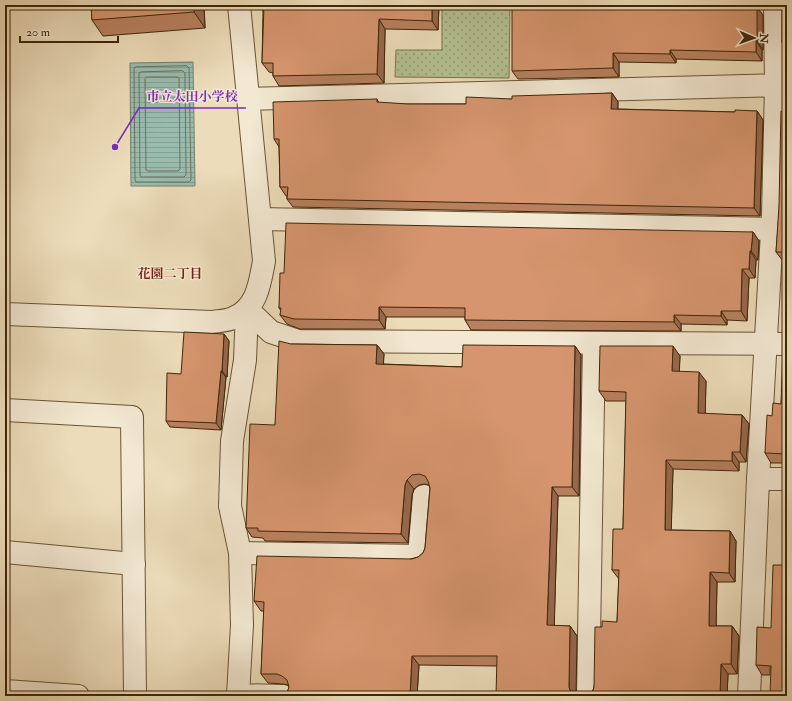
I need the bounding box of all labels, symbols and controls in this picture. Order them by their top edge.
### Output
scale bar [20,18,118,44]
north arrow [734,18,774,58]
text: 20 m [26,25,51,40]
text: N [757,32,770,45]
callout: 市立太田小学校 [139,83,246,108]
text: 市立太田小学校 [146,89,238,105]
district label: 花園二丁目 [137,266,203,282]

